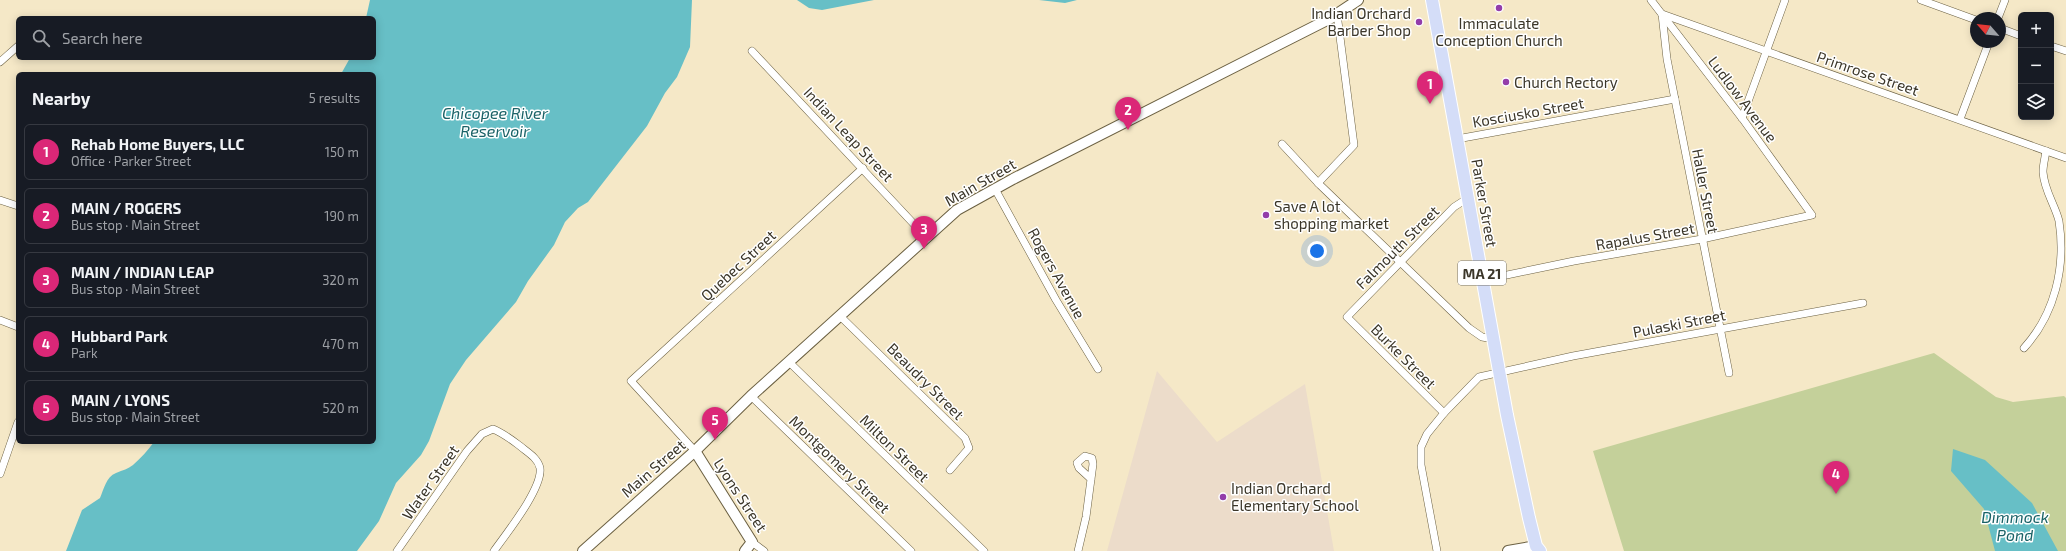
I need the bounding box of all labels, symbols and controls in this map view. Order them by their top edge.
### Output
marker: Immaculate Conception Church [1494,3,1504,13]
place label: Indian Orchard Barber Shop [1311,4,1411,39]
north arrow [1970,12,2006,48]
map controls [2018,12,2054,120]
button: + [2018,12,2054,48]
place label: Immaculate Conception Church [1435,14,1563,49]
search box [16,16,376,60]
marker: Indian Orchard Barber Shop [1414,17,1424,27]
icon: search [30,27,52,49]
text: Search here [62,29,143,47]
street label: Primrose Street [1815,47,1922,99]
button: − [2018,48,2054,84]
street label: Ludlow Avenue [1705,52,1781,146]
pin: 1 [1417,71,1443,104]
place label: Church Rectory [1514,73,1618,91]
marker: Church Rectory [1501,77,1511,87]
street label: Indian Leap Street [800,83,898,185]
button: layers [2018,84,2054,120]
text: Nearby [32,88,90,108]
text: 5 results [309,90,360,106]
street label: Kosciusko Street [1471,93,1585,131]
pin: 2 [1115,97,1141,130]
water label: Chicopee River Reservoir [442,103,549,140]
text: Rehab Home Buyers, LLC [71,135,244,153]
text: 1 [43,144,49,160]
text: 150 m [325,144,359,160]
street label: Haller Street [1689,147,1723,235]
text: Office · Parker Street [71,153,191,169]
street label: Main Street [941,154,1019,210]
street label: Parker Street [1468,157,1502,249]
place label: Save A lot shopping market [1274,197,1389,232]
text: MAIN / ROGERS [71,199,181,217]
street label: Falmouth Street [1352,202,1442,292]
text: 2 [42,208,50,224]
text: 190 m [324,208,359,224]
marker: Save A lot shopping market [1261,210,1271,220]
pin: 3 [911,216,937,249]
text: Bus stop · Main Street [71,217,200,233]
street label: Rapalus Street [1594,218,1696,254]
street label: Rogers Avenue [1025,224,1089,322]
street label: Quebec Street [697,226,780,305]
your location [1307,241,1327,261]
road number: MA 21 [1458,261,1506,285]
text: MAIN / INDIAN LEAP [71,263,214,281]
text: 3 [42,272,50,288]
text: 320 m [322,272,359,288]
text: Bus stop · Main Street [71,281,200,297]
street label: Pulaski Street [1631,305,1727,341]
street label: Burke Street [1368,320,1440,392]
text: Hubbard Park [71,327,168,345]
text: 4 [42,336,50,352]
text: 470 m [322,336,359,352]
street label: Beaudry Street [884,339,968,423]
text: Park [71,345,98,361]
text: MAIN / LYONS [71,391,170,409]
text: 5 [42,400,50,416]
text: 520 m [323,400,359,416]
pin: 5 [702,407,728,440]
text: Bus stop · Main Street [71,409,200,425]
street label: Montgomery Street [786,411,894,517]
street label: Milton Street [857,411,934,486]
street label: Main Street [617,435,689,501]
street label: Water Street [398,441,462,523]
street label: Lyons Street [710,455,772,536]
pin: 4 [1823,461,1849,494]
place label: Indian Orchard Elementary School [1231,479,1359,514]
marker: Indian Orchard Elementary School [1218,492,1228,502]
water label: Dimmock Pond [1981,507,2049,544]

